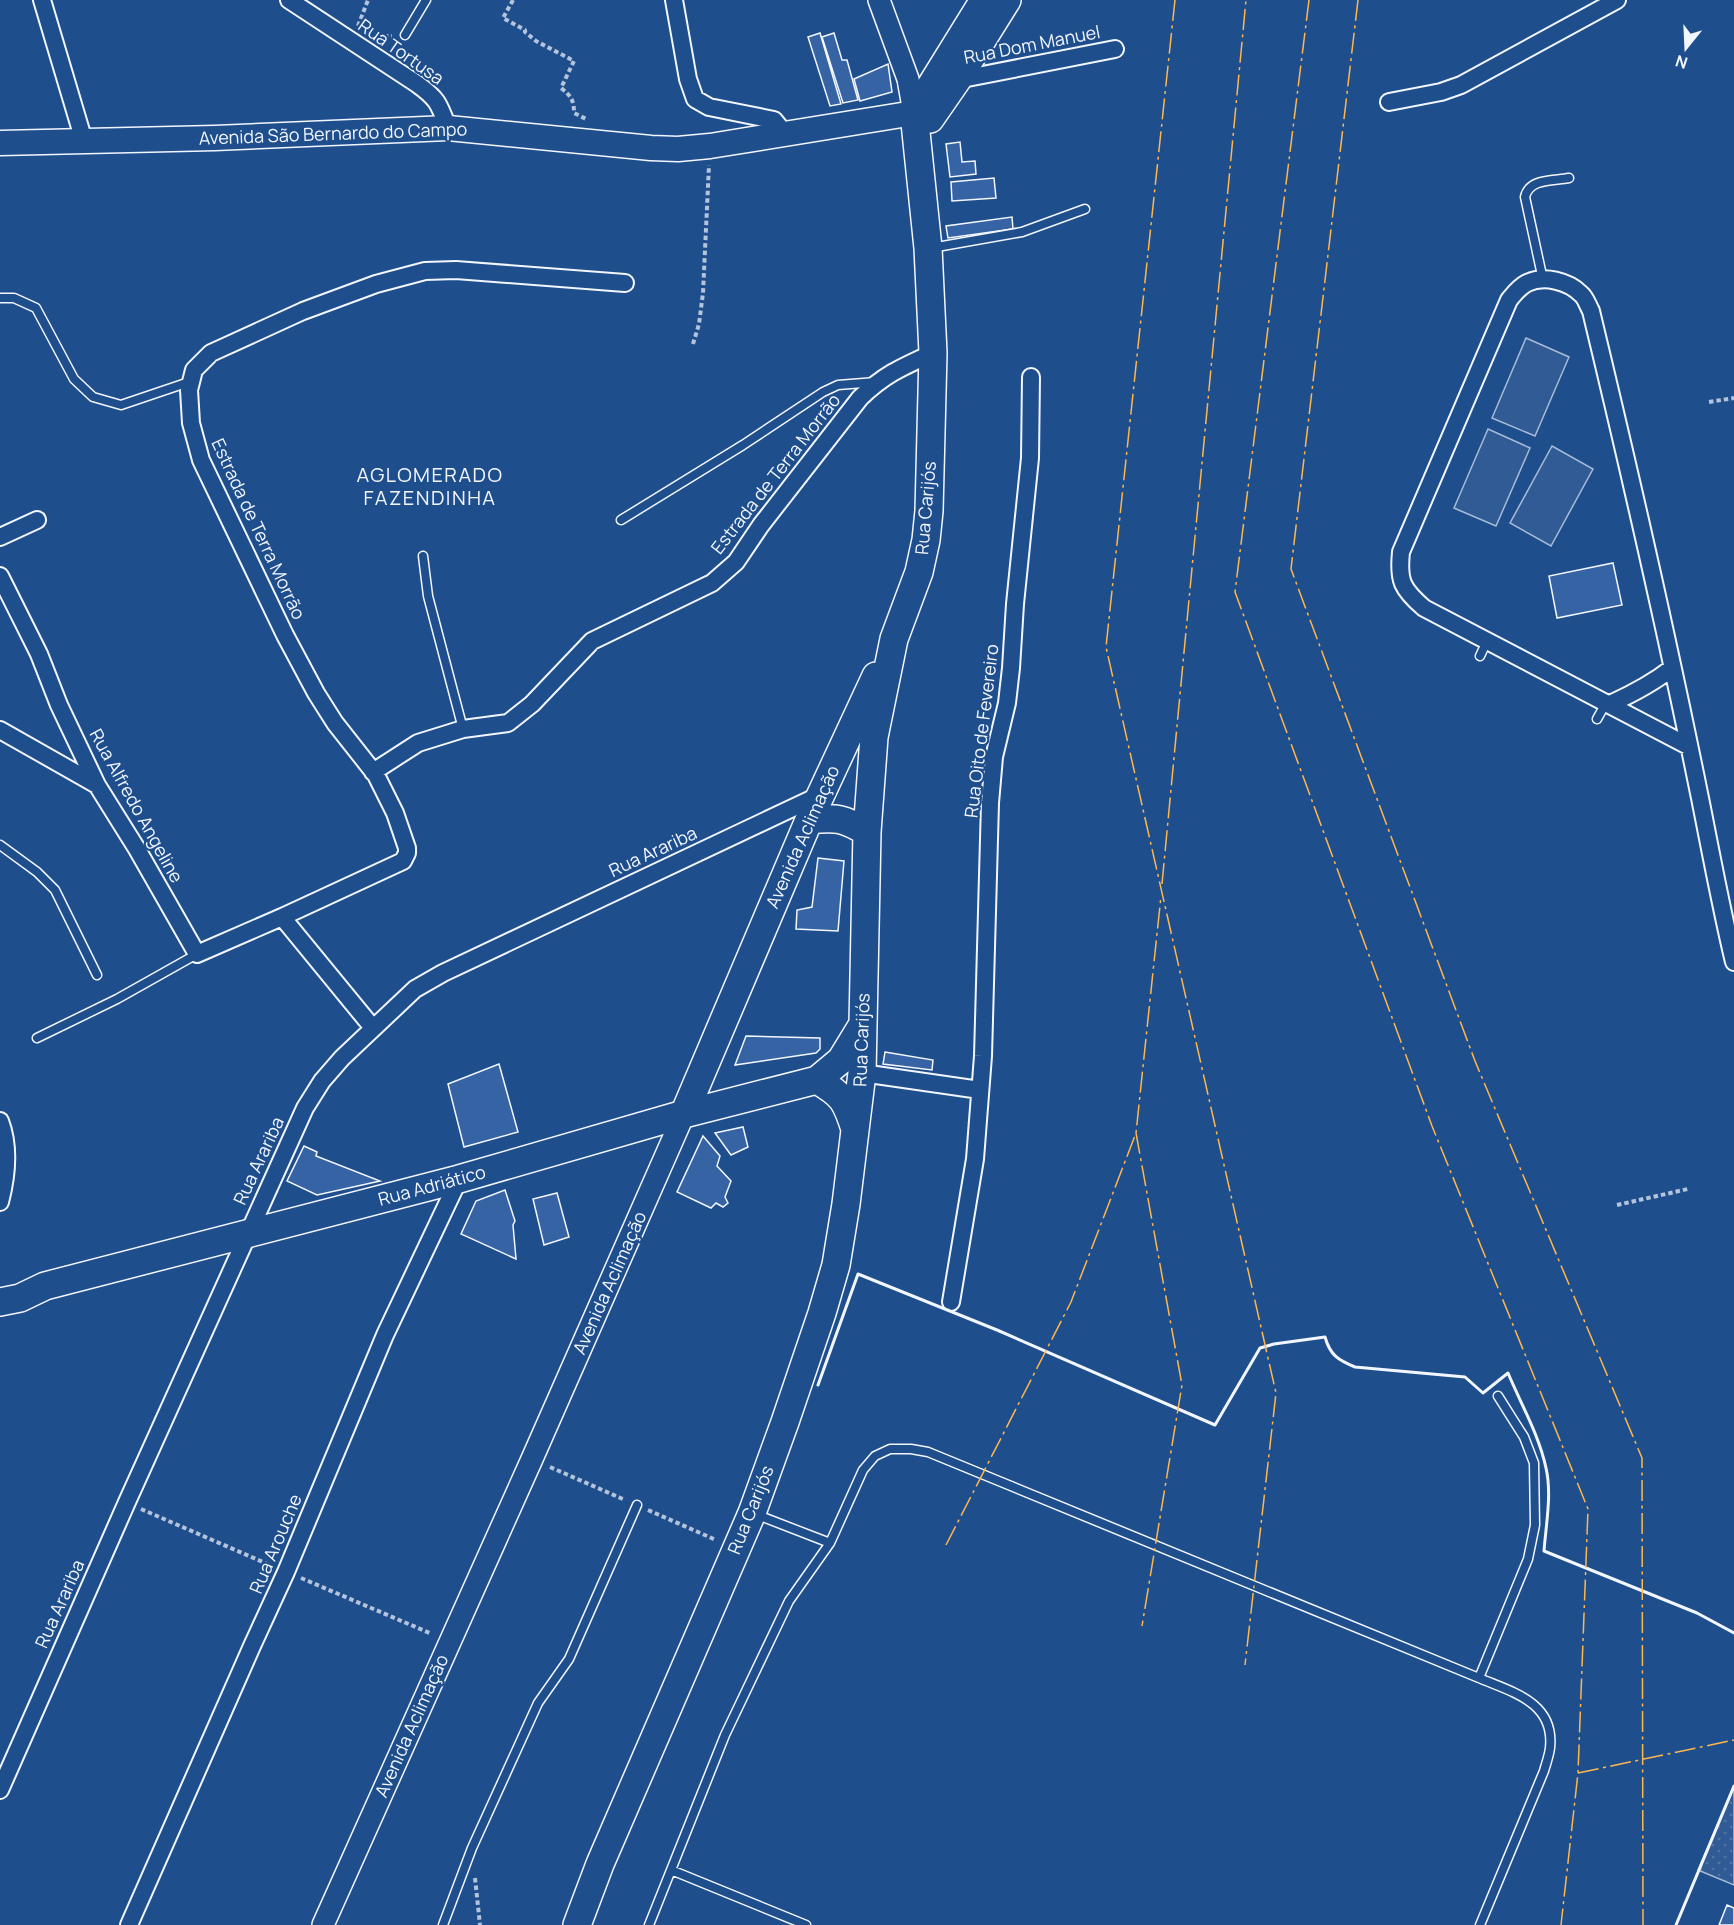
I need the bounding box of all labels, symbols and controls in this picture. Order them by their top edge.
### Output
street label: Rua Tortusa [354,13,449,90]
north arrow [1656,18,1716,78]
street label: Rua Dom Manuel [962,19,1102,69]
text: N [1672,50,1690,75]
street label: Avenida São Bernardo do Campo [198,116,468,150]
street label: Estrada de Terra Morrão [705,388,845,558]
street label: Estrada de Terra Morrão [206,434,311,623]
street label: Rua Carijós [909,460,941,556]
district label: AGLOMERADO FAZENDINHA [356,461,504,511]
street label: Rua Oito de Fevereiro [958,643,1004,819]
street label: Rua Alfredo Angeline [85,724,189,887]
street label: Avenida Aclimação [760,761,844,912]
street label: Rua Arariba [605,820,700,882]
street label: Rua Carijós [847,993,875,1087]
street label: Rua Arariba [227,1113,289,1208]
street label: Rua Adriático [375,1159,488,1211]
street label: Avenida Aclimação [567,1207,651,1358]
street label: Rua Carijós [721,1462,779,1558]
street label: Rua Arouche [243,1490,307,1597]
street label: Rua Arariba [29,1556,89,1652]
street label: Avenida Aclimação [369,1650,453,1801]

